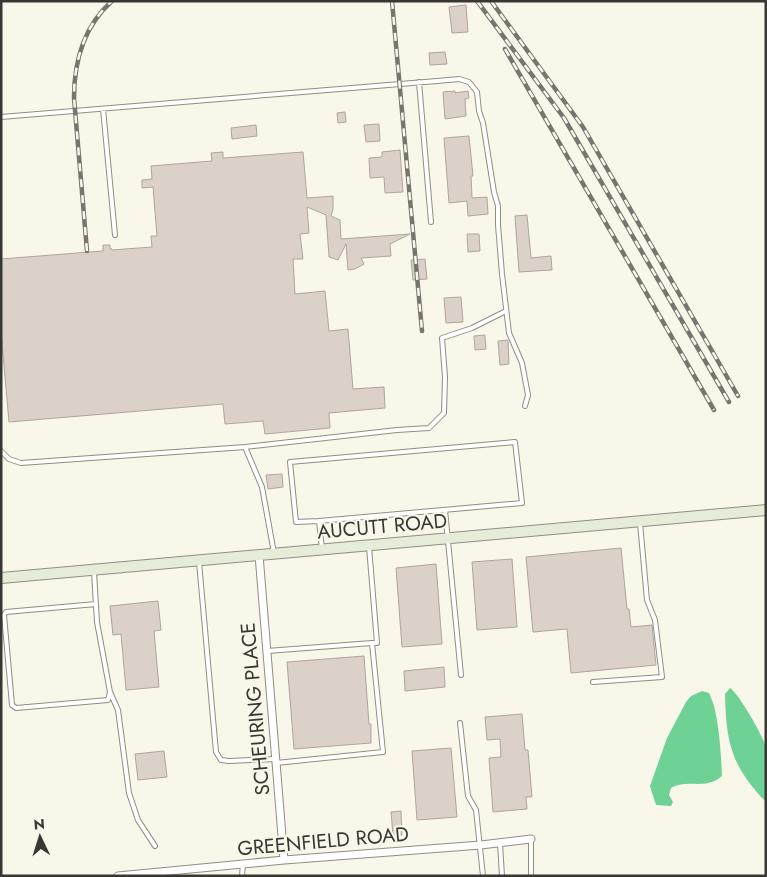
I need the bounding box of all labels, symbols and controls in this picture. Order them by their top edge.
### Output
street label: AUCUTT ROAD [316,506,448,547]
street label: SCHEURING PLACE [233,621,278,797]
north arrow [15,812,65,862]
text: N [33,814,45,834]
street label: GREENFIELD ROAD [236,820,410,863]

